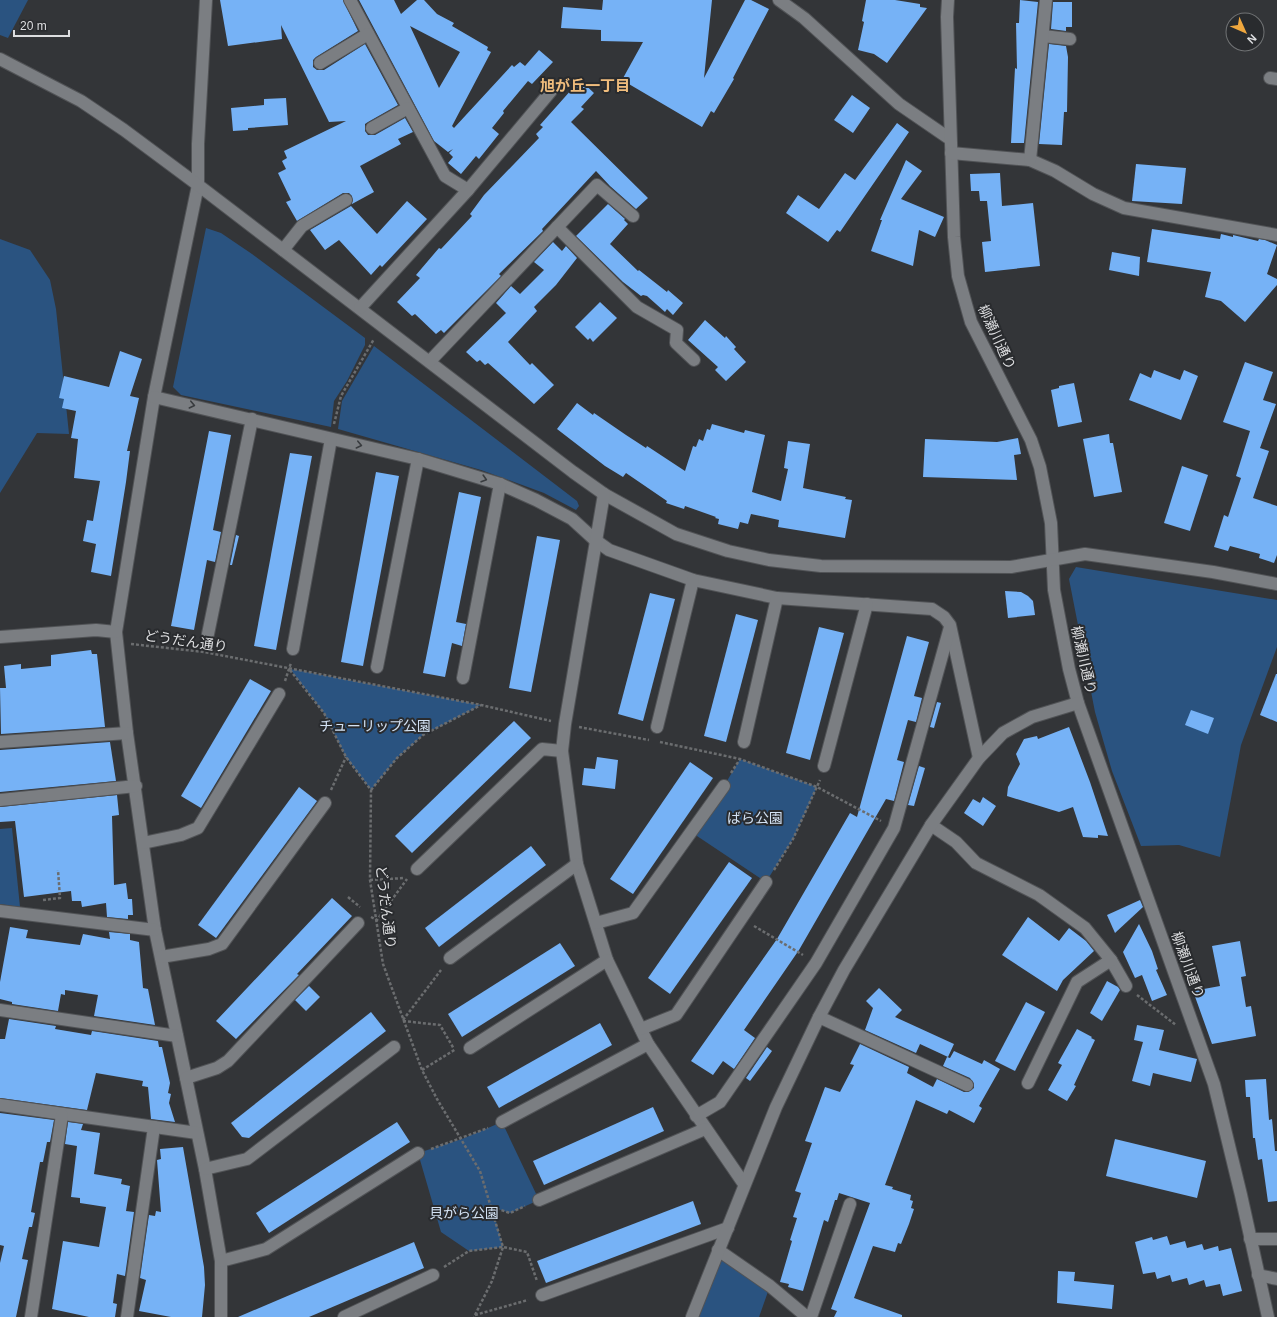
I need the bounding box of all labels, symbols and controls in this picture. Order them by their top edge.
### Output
scale bar [14,12,69,38]
north arrow [1225,12,1265,52]
text: 20 m [20,19,47,33]
text: N [1245,32,1259,46]
district label: 旭が丘一丁目 [540,77,630,94]
street label: 柳瀬川通り [975,302,1019,372]
one-way arrow [188,401,195,409]
one-way arrow [356,441,362,449]
one-way arrow [481,474,488,483]
street label: 柳瀬川通り [1068,624,1100,696]
street label: どうだん通り [143,627,229,655]
park label: チューリップ公園 [319,718,431,734]
park label: ばら公園 [727,810,783,826]
street label: どうだん通り [373,864,399,950]
street label: 柳瀬川通り [1169,929,1207,1001]
park label: 貝がら公園 [429,1205,499,1221]

